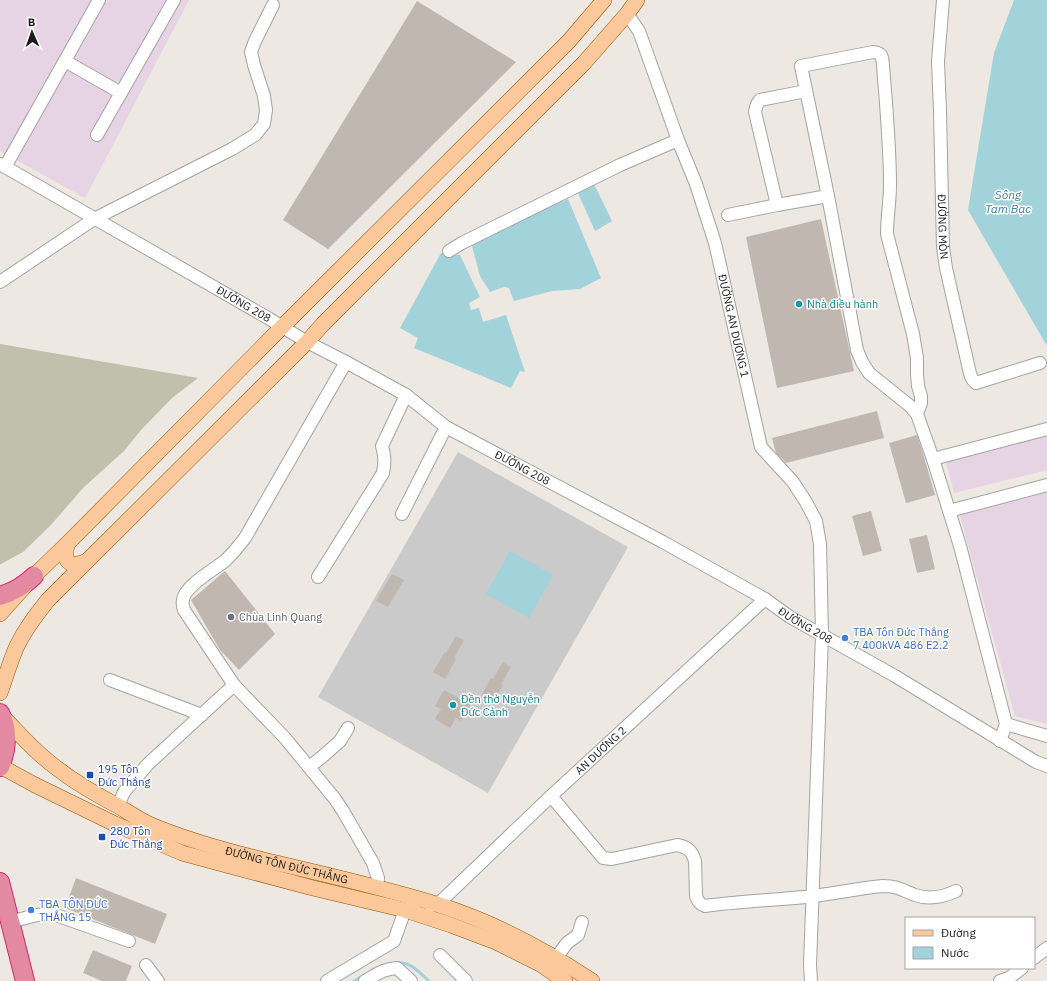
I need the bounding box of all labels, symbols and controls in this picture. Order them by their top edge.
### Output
north arrow [12,12,52,52]
text: B [28,15,36,29]
water label: Sông Tam Bạc [985,187,1031,216]
street label: ĐƯỜNG MÒN [935,194,952,260]
street label: ĐƯỜNG AN DƯƠNG 1 [715,273,752,379]
street label: ĐƯỜNG 208 [214,283,273,325]
place label: Nhà điều hành [807,297,878,311]
marker: Nhà điều hành [794,299,804,309]
street label: ĐƯỜNG 208 [492,447,553,488]
street label: ĐƯỜNG 208 [775,604,835,646]
place label: Chùa Linh Quang [239,610,322,624]
marker: Chùa Linh Quang [226,612,236,622]
place label: TBA Tôn Đức Thắng 7 400kVA 486 E2.2 [853,625,949,652]
marker: TBA Tôn Đức Thắng 7 400kVA 486 E2.2 [840,633,850,643]
place label: Đền thờ Nguyễn Đức Cảnh [461,692,540,719]
marker: Đền thờ Nguyễn Đức Cảnh [448,700,458,710]
street label: AN DƯƠNG 2 [572,723,629,777]
place label: 195 Tôn Đức Thắng [98,762,150,789]
marker: 195 Tôn Đức Thắng [85,770,95,780]
place label: 280 Tôn Đức Thắng [110,824,162,851]
marker: 280 Tôn Đức Thắng [97,832,107,842]
street label: ĐƯỜNG TÔN ĐỨC THẮNG [224,843,350,887]
place label: TBA TÔN ĐỨC THẮNG 15 [39,896,108,924]
marker: TBA TÔN ĐỨC THẮNG 15 [26,905,36,915]
legend [905,917,1035,969]
text: Đường [941,925,976,940]
text: Nước [941,945,969,960]

